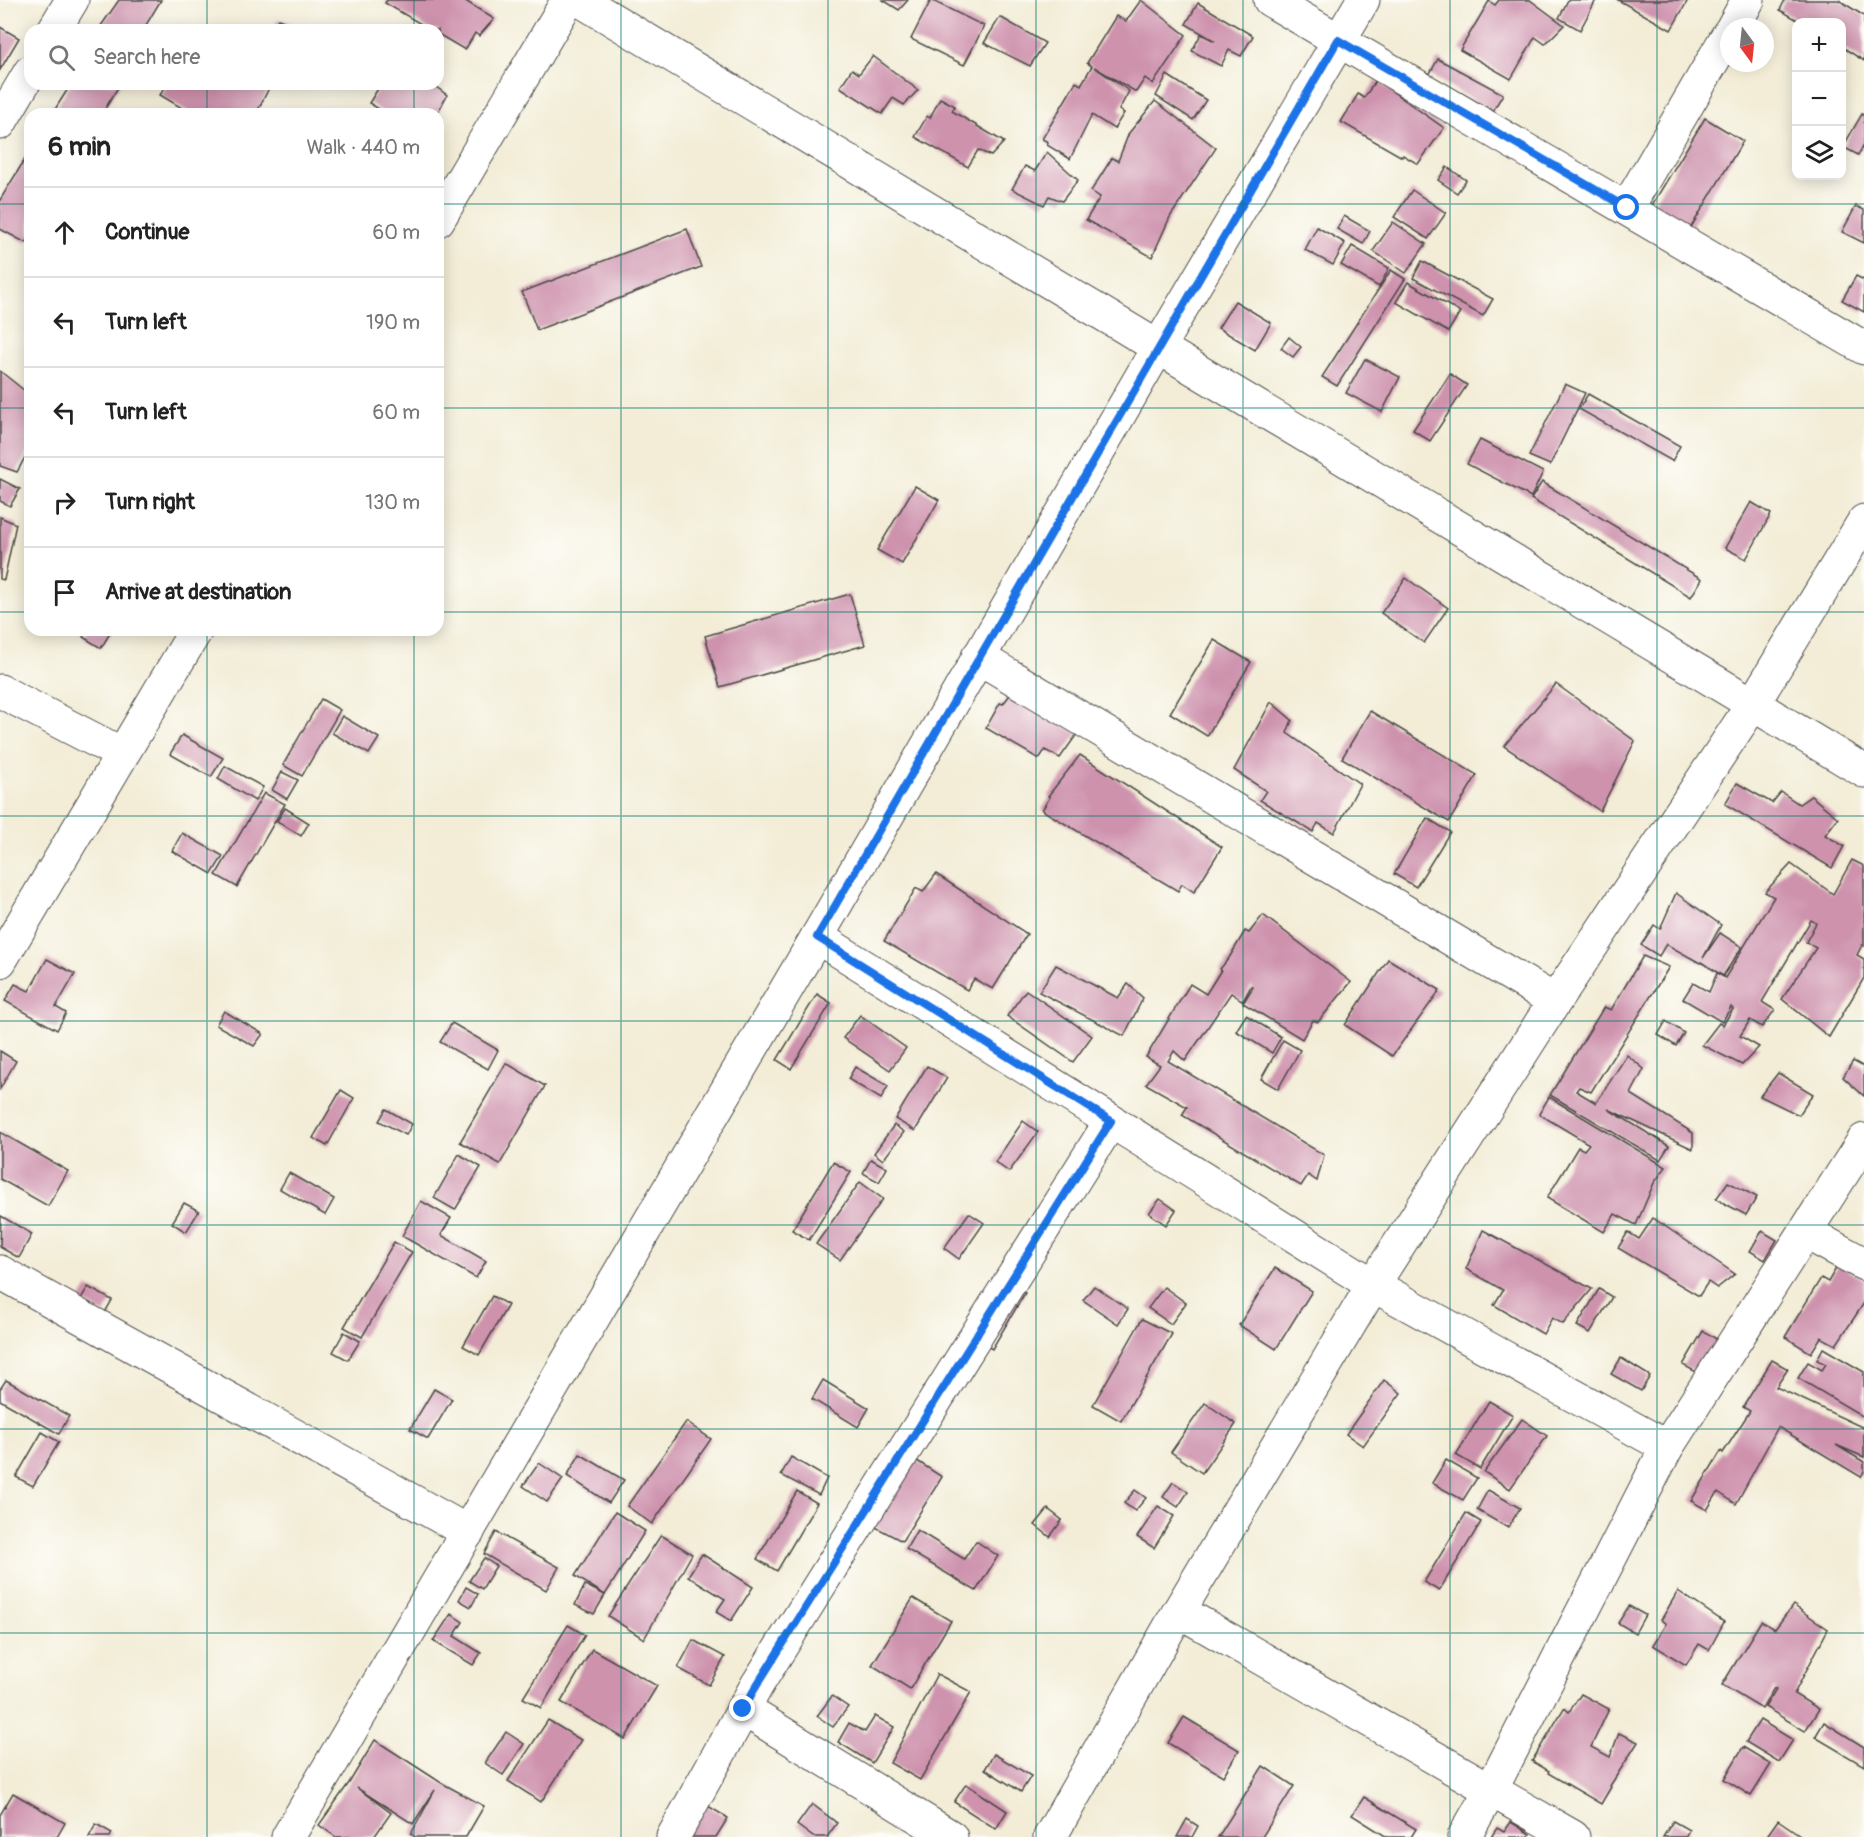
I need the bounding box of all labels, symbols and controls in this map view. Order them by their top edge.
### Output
north arrow [1720,18,1774,72]
map controls [1792,18,1846,180]
button: + [1792,18,1846,72]
search box [24,24,444,90]
icon: search [45,41,78,74]
text: Search here [93,43,200,71]
button: − [1792,72,1846,126]
button: layers [1792,126,1846,180]
text: 6 min [48,131,111,163]
text: Walk · 440 m [306,135,420,160]
route start [1613,194,1639,220]
icon: ahead [48,216,81,249]
text: Continue [105,218,189,246]
text: 60 m [373,220,420,245]
icon: left [48,306,81,339]
text: Turn left [105,308,187,336]
text: 190 m [366,310,420,335]
icon: left [48,396,81,429]
text: Turn left [105,398,187,426]
text: 60 m [373,400,420,425]
icon: right [48,486,81,519]
text: Turn right [105,488,195,516]
text: 130 m [365,490,420,515]
icon: arrive [48,576,81,609]
text: Arrive at destination [105,578,291,606]
route end [729,1695,755,1721]

